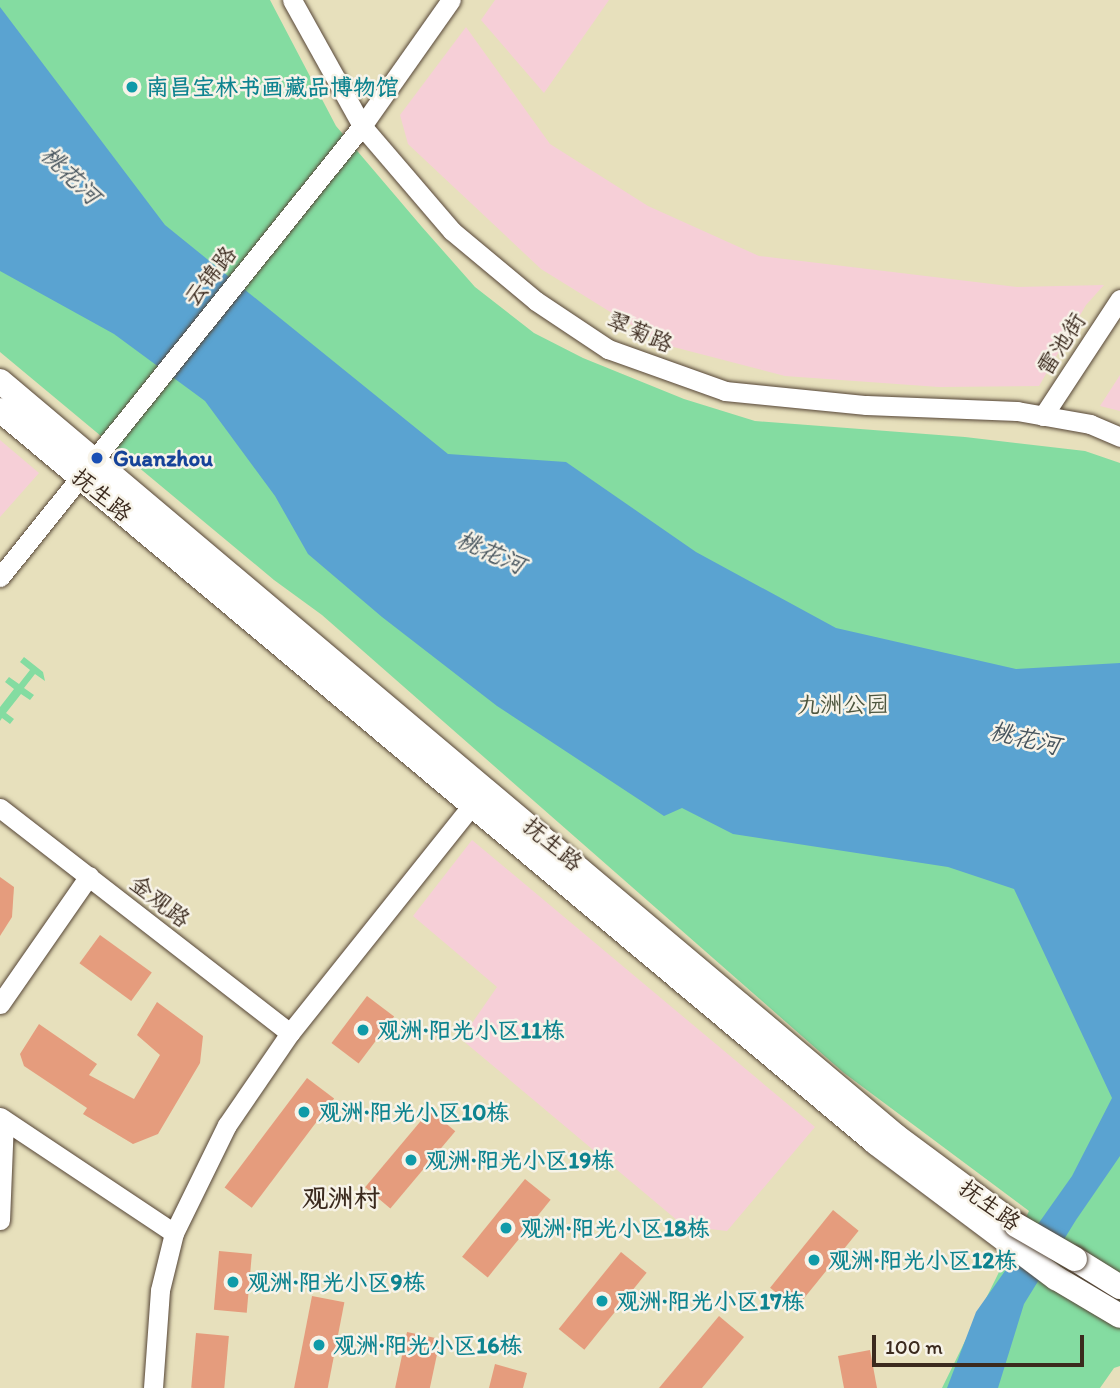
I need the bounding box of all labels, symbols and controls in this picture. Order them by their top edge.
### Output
place label: 南昌宝林书画藏品博物馆 [146,73,399,101]
marker: 南昌宝林书画藏品博物馆 [124,79,140,95]
water label: 桃花河 [35,140,107,210]
street label: 云锦路 [178,240,242,312]
street label: 翠菊路 [603,306,677,358]
street label: 雷池街 [1031,308,1091,380]
place label: Guanzhou [113,444,213,472]
marker: Guanzhou [87,448,107,468]
street label: 抚生路 [67,463,137,527]
water label: 桃花河 [452,524,530,580]
park label: 九洲公园 [797,690,889,718]
water label: 桃花河 [987,716,1063,760]
street label: 抚生路 [518,811,588,877]
street label: 金观路 [124,869,196,933]
place label: 观洲·阳光小区11栋 [377,1016,565,1044]
marker: 观洲·阳光小区11栋 [355,1022,371,1038]
place label: 观洲·阳光小区10栋 [318,1098,509,1126]
marker: 观洲·阳光小区10栋 [296,1104,312,1120]
place label: 观洲·阳光小区19栋 [425,1146,614,1174]
marker: 观洲·阳光小区19栋 [403,1152,419,1168]
street label: 抚生路 [954,1174,1026,1236]
district label: 观洲村 [302,1183,380,1215]
place label: 观洲·阳光小区18栋 [520,1214,710,1242]
marker: 观洲·阳光小区18栋 [498,1220,514,1236]
place label: 观洲·阳光小区12栋 [828,1246,1017,1274]
marker: 观洲·阳光小区12栋 [806,1252,822,1268]
place label: 观洲·阳光小区9栋 [247,1268,426,1296]
marker: 观洲·阳光小区9栋 [225,1274,241,1290]
place label: 观洲·阳光小区17栋 [616,1287,805,1315]
marker: 观洲·阳光小区17栋 [594,1293,610,1309]
scale bar [875,1322,1087,1366]
place label: 观洲·阳光小区16栋 [333,1331,522,1359]
text: 100 m [885,1334,943,1359]
marker: 观洲·阳光小区16栋 [311,1337,327,1353]

